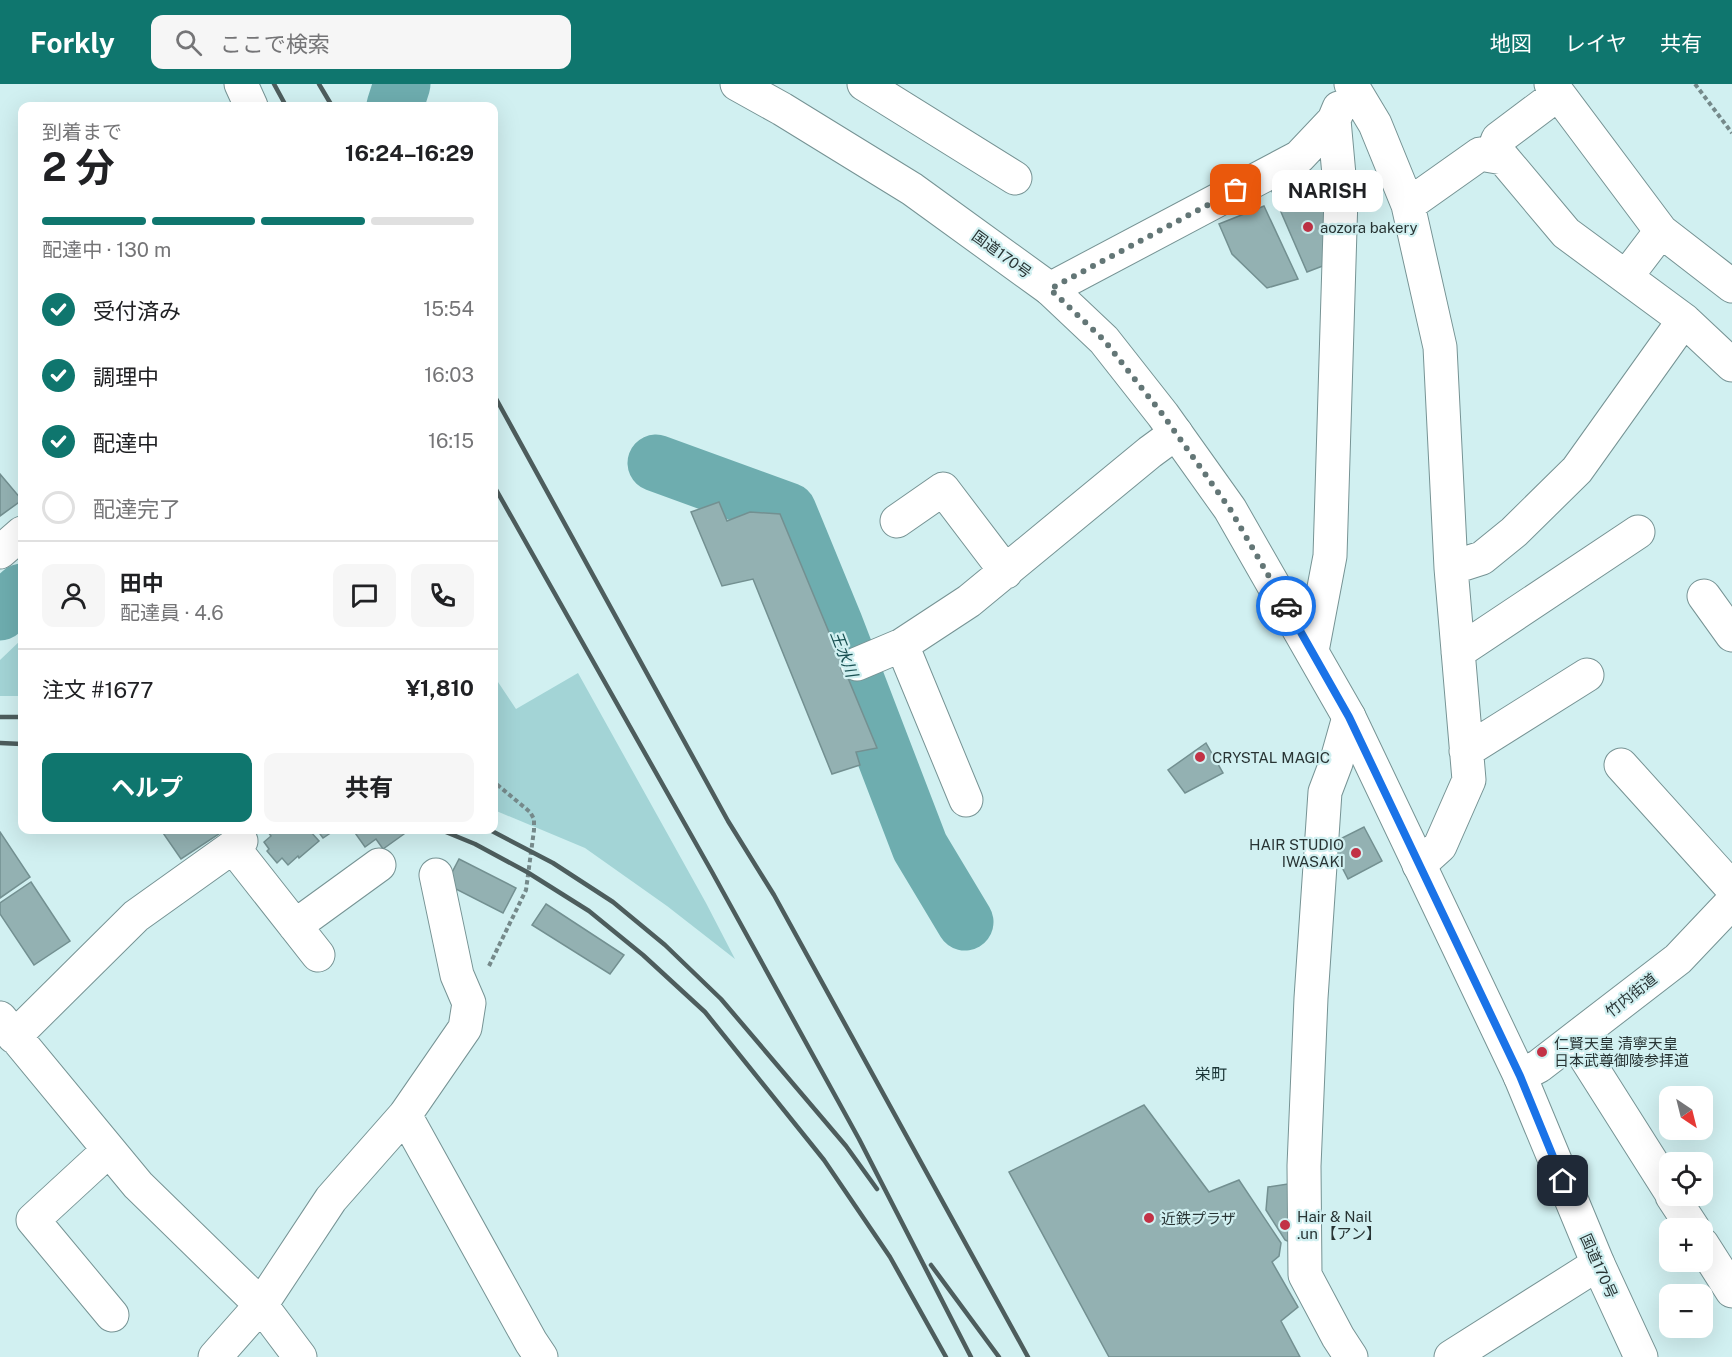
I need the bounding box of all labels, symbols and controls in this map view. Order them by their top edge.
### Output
search box [151,15,571,69]
text: Forkly [30,26,115,59]
icon: search [172,26,205,59]
text: ここで検索 [220,31,330,57]
text: 地図 [1490,31,1532,56]
text: レイヤ [1565,31,1627,56]
text: 共有 [1660,31,1702,56]
text: 到着まで [42,120,122,144]
text: 16:24–16:29 [345,140,474,166]
text: 2 分 [42,144,115,190]
pin [1210,164,1261,215]
callout: NARISH [1272,169,1383,211]
icon: bag [1219,173,1252,206]
text: NARISH [1288,179,1367,203]
place label: aozora bakery [1320,219,1418,236]
marker: aozora bakery [1301,220,1315,234]
street label: 国道170号 [969,227,1035,281]
text: 配達中 · 130 m [42,238,171,262]
icon: check [42,293,75,326]
text: 15:54 [423,297,474,321]
text: 受付済み [93,298,181,324]
icon: check [42,359,75,392]
text: 16:03 [424,363,474,387]
text: 調理中 [93,364,159,390]
icon: check [42,425,75,458]
text: 16:15 [428,429,474,453]
text: 配達中 [93,430,159,456]
text: 配達完了 [93,496,181,522]
button: person [42,564,105,627]
button: chat [333,564,396,627]
button: phone [411,564,474,627]
text: 田中 [120,570,164,596]
courier [1256,576,1316,636]
icon: car [1270,590,1303,623]
text: 配達員 · 4.6 [120,601,224,625]
water label: 王水川 [827,628,862,682]
text: ¥1,810 [406,675,474,701]
text: 注文 #1677 [42,677,154,703]
place label: CRYSTAL MAGIC [1212,749,1330,766]
marker: CRYSTAL MAGIC [1193,750,1207,764]
button: ヘルプ [42,753,252,822]
button: 共有 [264,753,474,822]
place label: HAIR STUDIO IWASAKI [1249,836,1344,870]
marker: HAIR STUDIO IWASAKI [1349,846,1363,860]
street label: 竹内街道 [1602,970,1660,1020]
place label: 仁賢天皇 清寧天皇 日本武尊御陵参拝道 [1554,1035,1689,1069]
marker: 仁賢天皇 清寧天皇 日本武尊御陵参拝道 [1535,1045,1549,1059]
district label: 栄町 [1195,1065,1227,1084]
north arrow [1659,1086,1713,1140]
map controls [1659,1086,1713,1338]
button: locate [1659,1152,1713,1206]
pin [1537,1155,1588,1206]
icon: home [1546,1164,1579,1197]
place label: Hair & Nail .un 【アン】 [1297,1208,1381,1242]
place label: 近鉄プラザ [1161,1210,1236,1227]
marker: 近鉄プラザ [1142,1211,1156,1225]
marker: Hair & Nail .un 【アン】 [1278,1218,1292,1232]
button: + [1659,1218,1713,1272]
street label: 国道170号 [1577,1231,1621,1301]
button: − [1659,1284,1713,1338]

